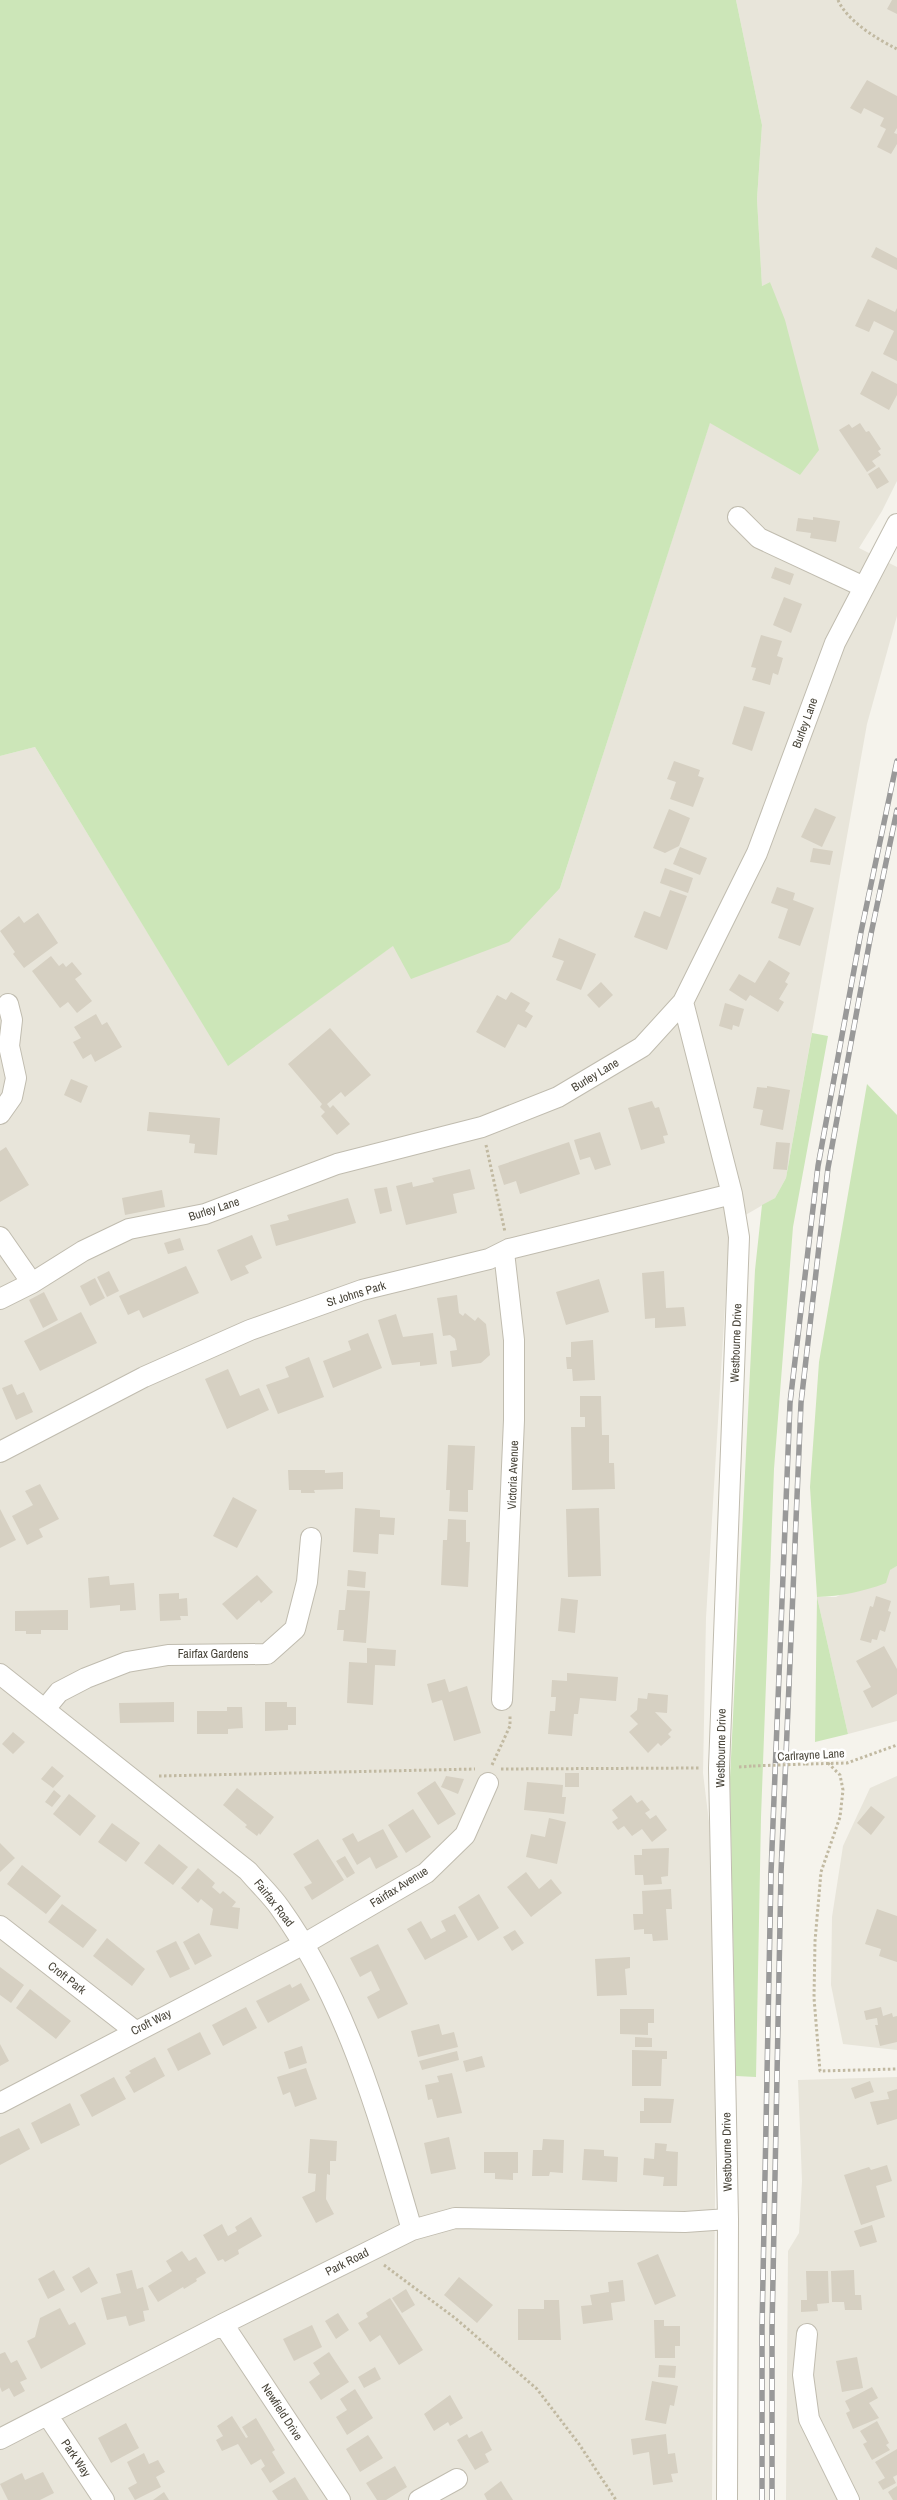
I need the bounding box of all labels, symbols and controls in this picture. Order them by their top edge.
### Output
street label: Burley Lane [789,696,821,750]
street label: Burley Lane [568,1055,622,1095]
street label: Burley Lane [187,1193,241,1225]
street label: St Johns Park [324,1277,388,1311]
street label: Westbourne Drive [727,1303,745,1383]
street label: Victoria Avenue [504,1440,522,1510]
street label: Fairfax Gardens [178,1646,248,1662]
street label: Westbourne Drive [712,1708,730,1788]
street label: Carlrayne Lane [777,1745,845,1765]
street label: Fairfax Avenue [367,1863,431,1911]
street label: Fairfax Road [250,1876,298,1930]
street label: Croft Park [45,1958,89,1998]
street label: Croft Way [128,2005,174,2039]
street label: Westbourne Drive [718,2112,736,2192]
street label: Park Road [323,2244,371,2280]
street label: Newfield Drive [258,2381,306,2443]
street label: Park Way [58,2436,94,2480]

